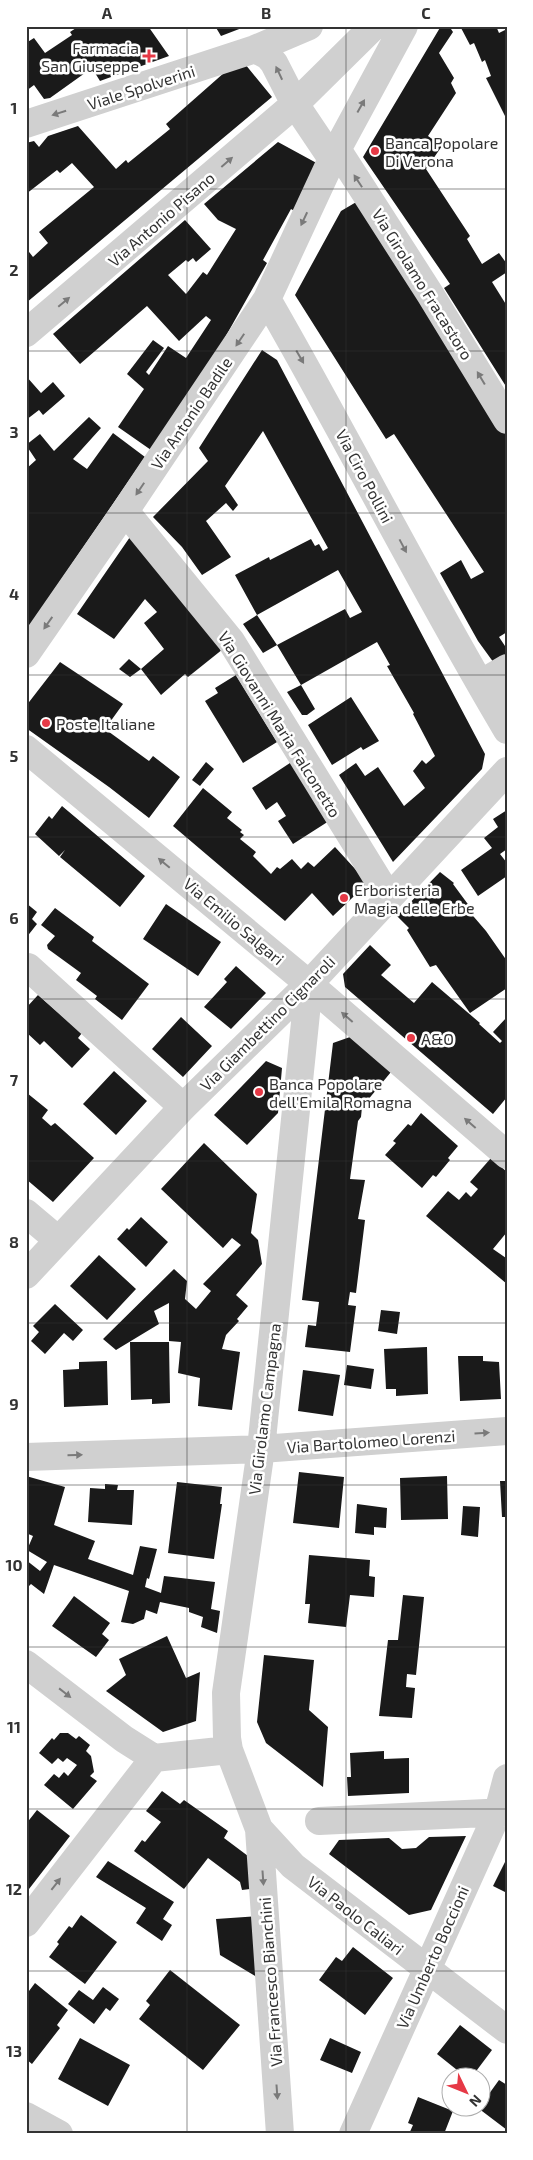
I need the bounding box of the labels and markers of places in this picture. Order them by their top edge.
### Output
place label: Farmacia San Giuseppe [41,38,139,75]
marker: Farmacia San Giuseppe [143,50,155,62]
place label: Banca Popolare Di Verona [385,133,498,170]
marker: Banca Popolare Di Verona [369,145,381,157]
place label: Poste Italiane [56,714,155,733]
marker: Poste Italiane [40,717,52,729]
place label: Erboristeria Magia delle Erbe [354,880,475,917]
marker: Erboristeria Magia delle Erbe [338,892,350,904]
place label: A&O [421,1029,454,1048]
marker: A&O [405,1032,417,1044]
place label: Banca Popolare dell'Emila Romagna [269,1074,412,1111]
marker: Banca Popolare dell'Emila Romagna [253,1086,265,1098]

